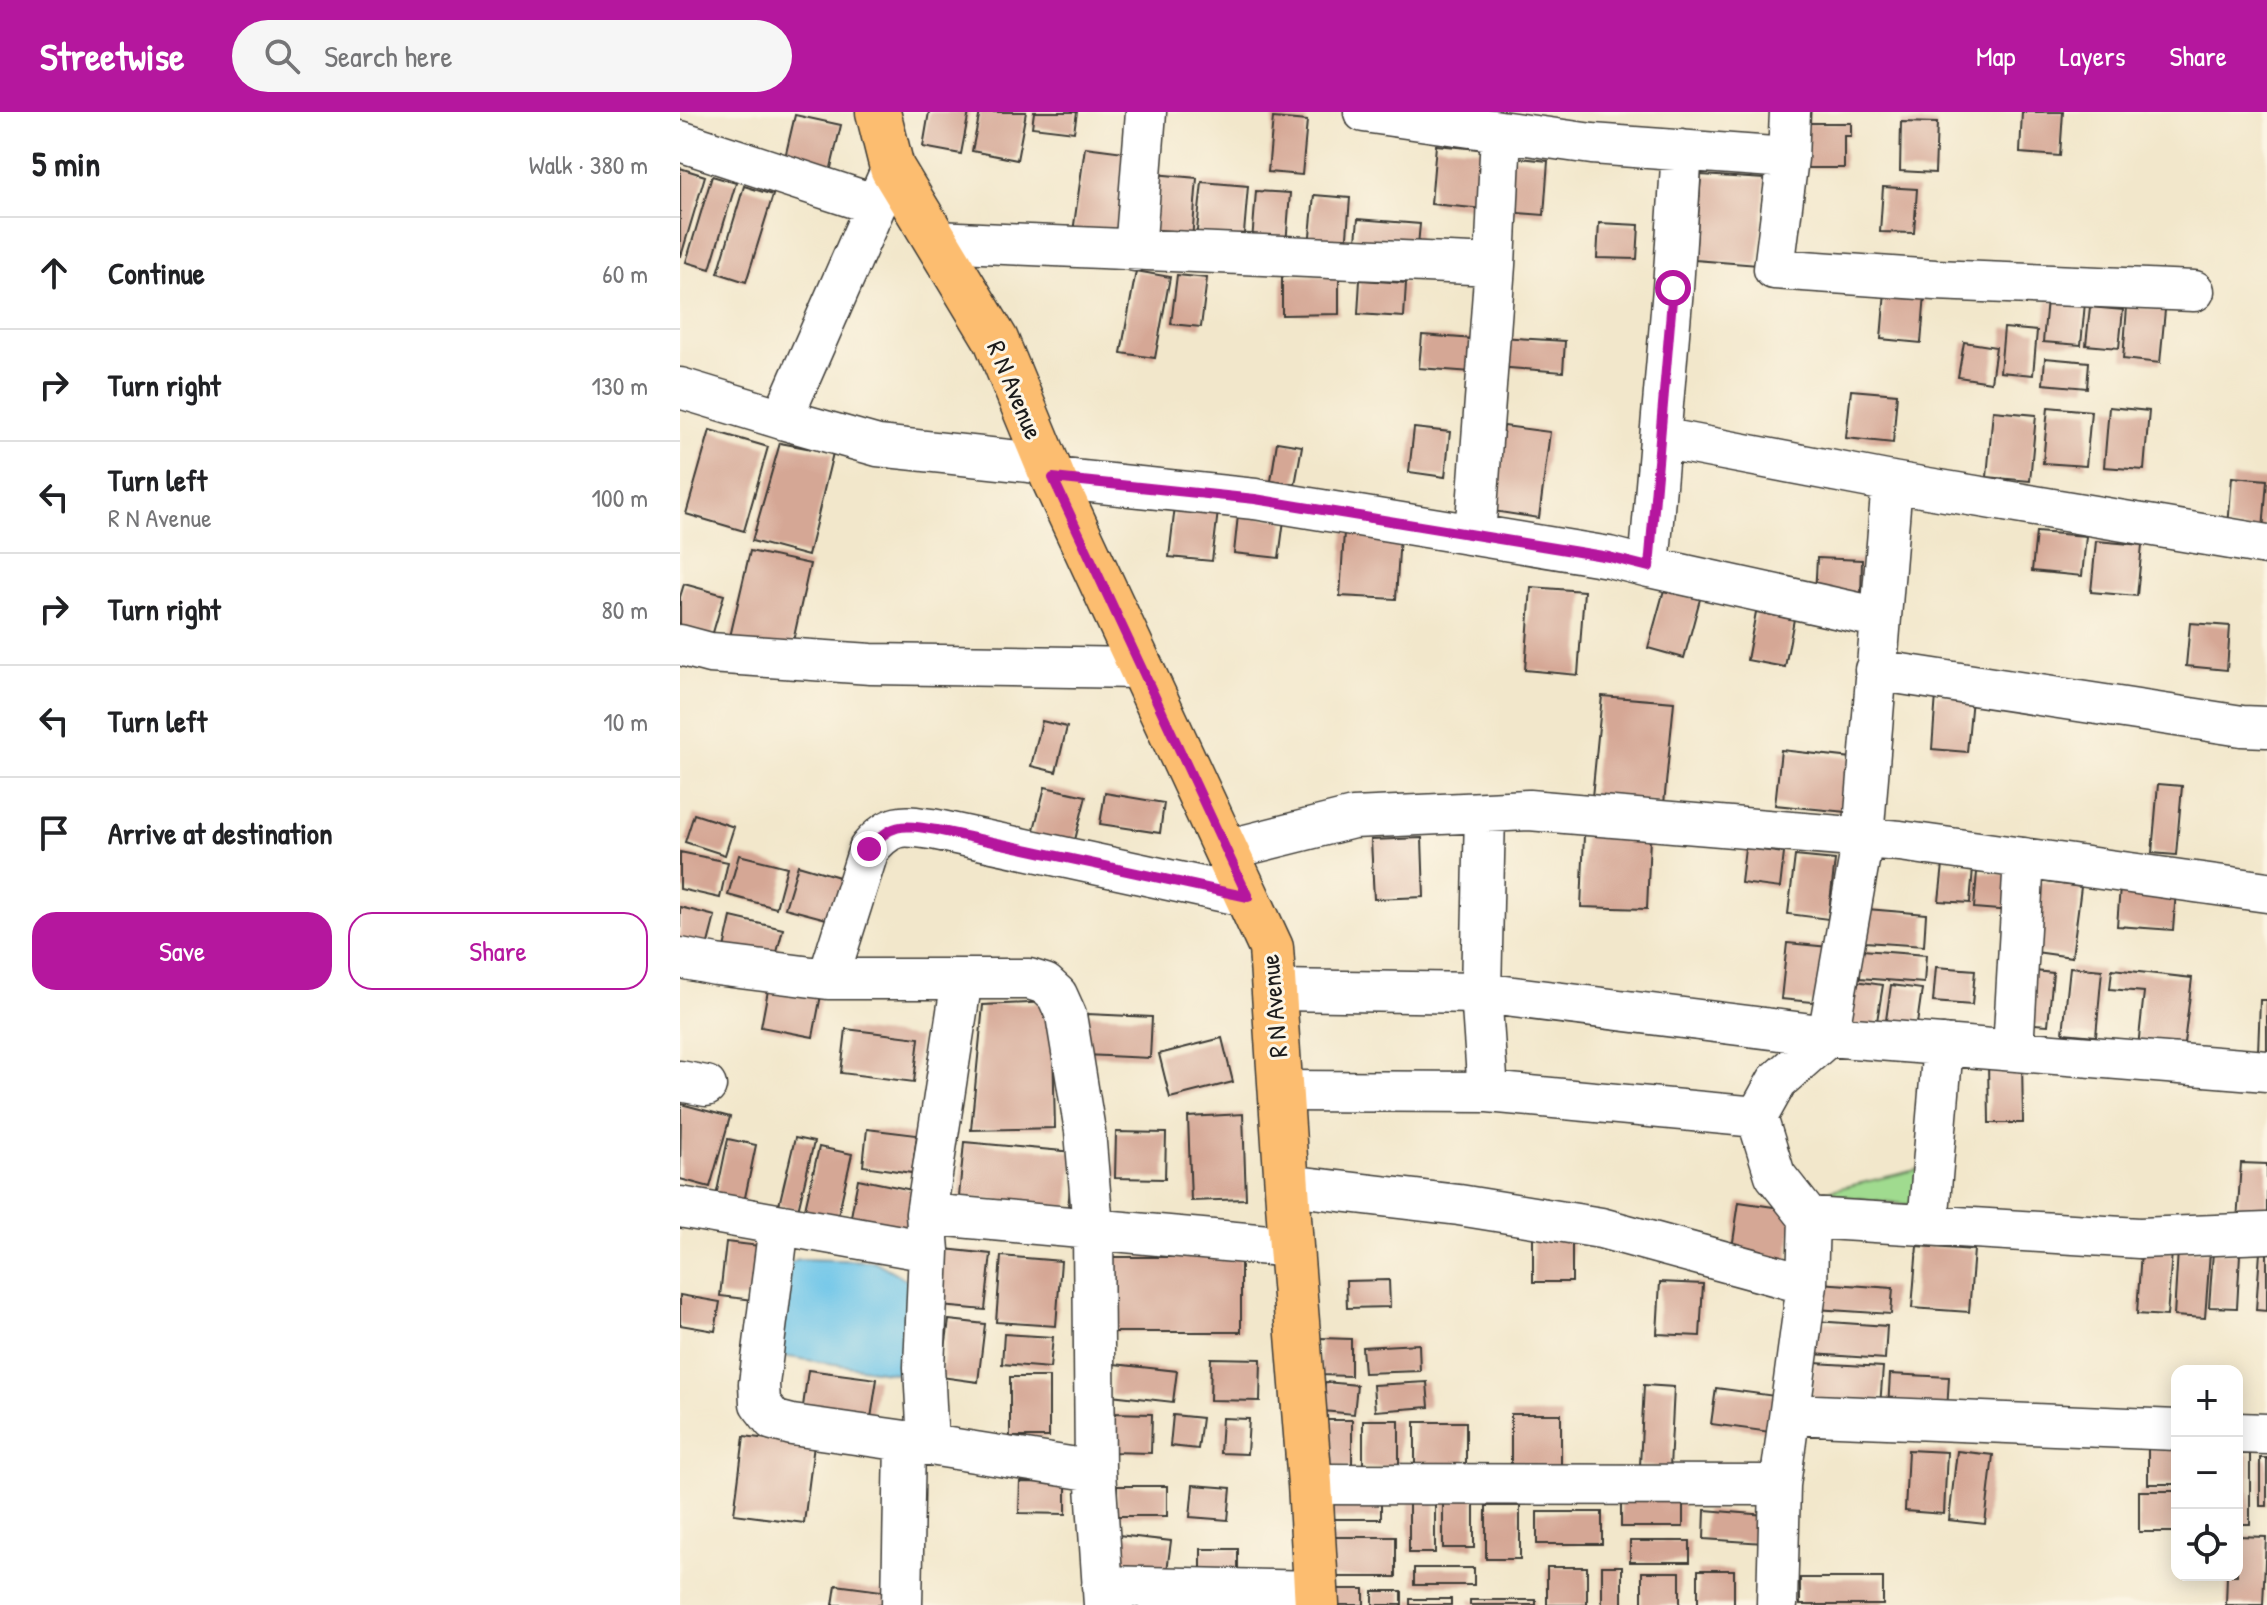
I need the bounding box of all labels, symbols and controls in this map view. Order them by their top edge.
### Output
search box [232,20,792,92]
text: Streetwise [40,30,184,82]
icon: search [260,34,304,78]
text: Search here [324,36,453,76]
text: Map [1976,37,2016,75]
text: Layers [2060,37,2125,75]
text: Share [2169,37,2227,75]
text: 5 min [32,141,100,187]
text: Walk · 380 m [529,147,648,182]
icon: ahead [32,251,76,295]
text: Continue [108,253,205,293]
text: 60 m [602,256,648,291]
route start [1655,270,1691,306]
street label: R N Avenue [979,335,1052,444]
icon: right [32,363,76,407]
text: Turn right [108,365,221,405]
text: 130 m [592,368,648,403]
text: Turn left [108,460,207,500]
icon: left [32,475,76,519]
text: 100 m [592,480,648,515]
text: R N Avenue [108,500,212,535]
icon: right [32,587,76,631]
text: Turn right [108,589,221,629]
text: 80 m [601,592,648,627]
icon: left [32,699,76,743]
text: Turn left [108,701,207,741]
text: 10 m [603,704,648,739]
icon: arrive [32,811,76,855]
text: Arrive at destination [108,813,333,853]
route end [851,831,887,867]
button: Save [32,912,332,990]
button: Share [348,912,648,990]
street label: R N Avenue [1252,953,1295,1059]
map controls [2171,1365,2243,1581]
button: + [2171,1365,2243,1437]
button: − [2171,1437,2243,1509]
button: locate [2171,1509,2243,1581]

